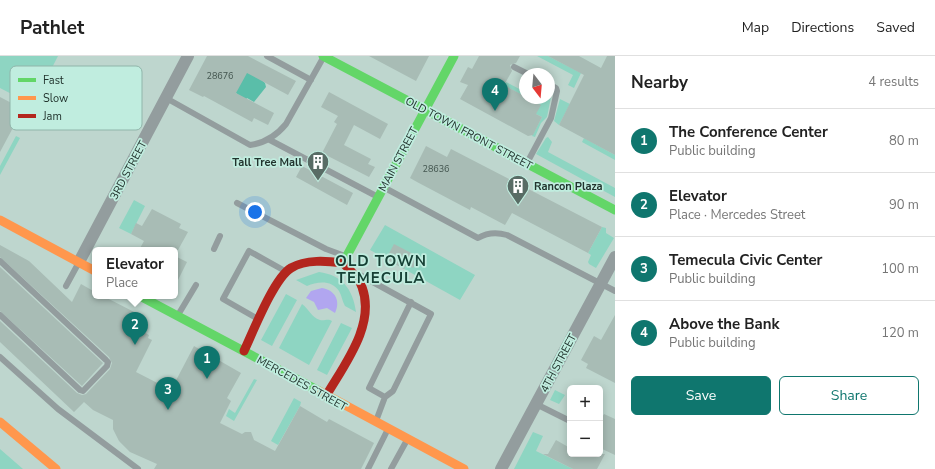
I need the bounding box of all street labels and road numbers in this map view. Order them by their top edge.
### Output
street label: OLD TOWN FRONT STREET [402,93,535,174]
street label: MAIN STREET [375,124,422,194]
street label: 3RD STREET [107,138,150,202]
street label: 4TH STREET [537,331,580,395]
street label: MERCEDES STREET [254,352,350,415]

